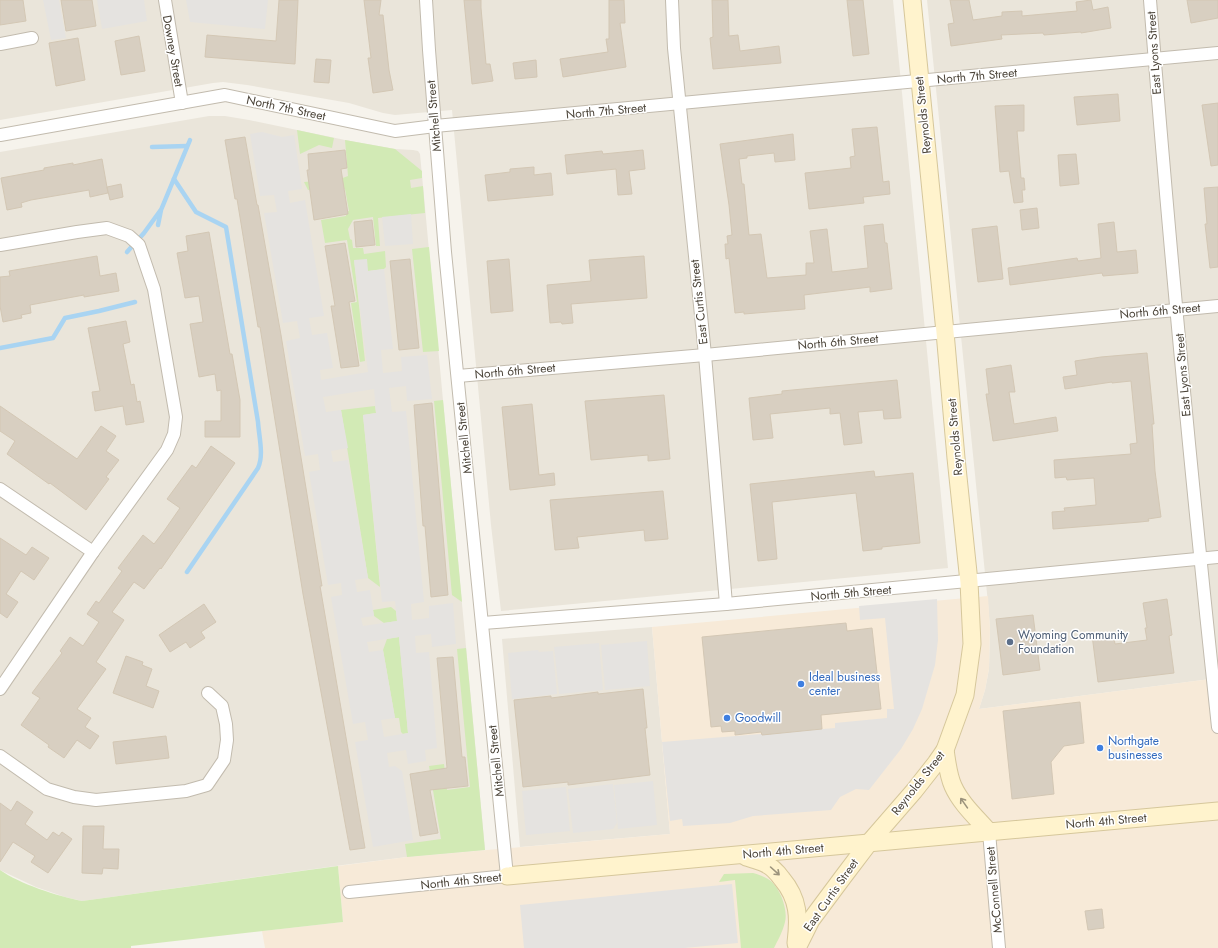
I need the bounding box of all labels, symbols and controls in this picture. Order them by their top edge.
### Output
street label: East Lyons Street [1142,11,1166,95]
street label: Downey Street [158,14,188,88]
street label: North 7th Street [936,64,1018,88]
street label: Reynolds Street [910,75,936,154]
street label: Mitchell Street [422,79,446,152]
street label: North 7th Street [245,91,327,125]
street label: North 7th Street [565,99,647,123]
street label: East Curtis Street [686,258,712,345]
street label: North 6th Street [1119,298,1201,323]
street label: North 6th Street [797,329,879,354]
street label: East Lyons Street [1170,333,1196,417]
street label: North 6th Street [474,358,556,383]
street label: Reynolds Street [943,397,967,476]
street label: Mitchell Street [451,401,477,475]
street label: North 5th Street [810,580,892,605]
place label: Wyoming Community Foundation [1018,626,1129,658]
marker: Wyoming Community Foundation [1005,637,1015,647]
place label: Ideal business center [809,668,881,700]
marker: Ideal business center [796,679,806,689]
place label: Goodwill [735,709,781,727]
marker: Goodwill [722,713,732,723]
street label: Mitchell Street [483,724,509,798]
place label: Northgate businesses [1108,732,1162,764]
marker: Northgate businesses [1095,743,1105,753]
street label: Reynolds Street [887,747,949,819]
one-way arrow [960,797,968,808]
street label: North 4th Street [1065,808,1147,834]
street label: North 4th Street [742,838,824,864]
street label: McConnell Street [981,846,1007,934]
street label: East Curtis Street [799,855,863,935]
one-way arrow [769,867,780,876]
street label: North 4th Street [420,868,502,894]

